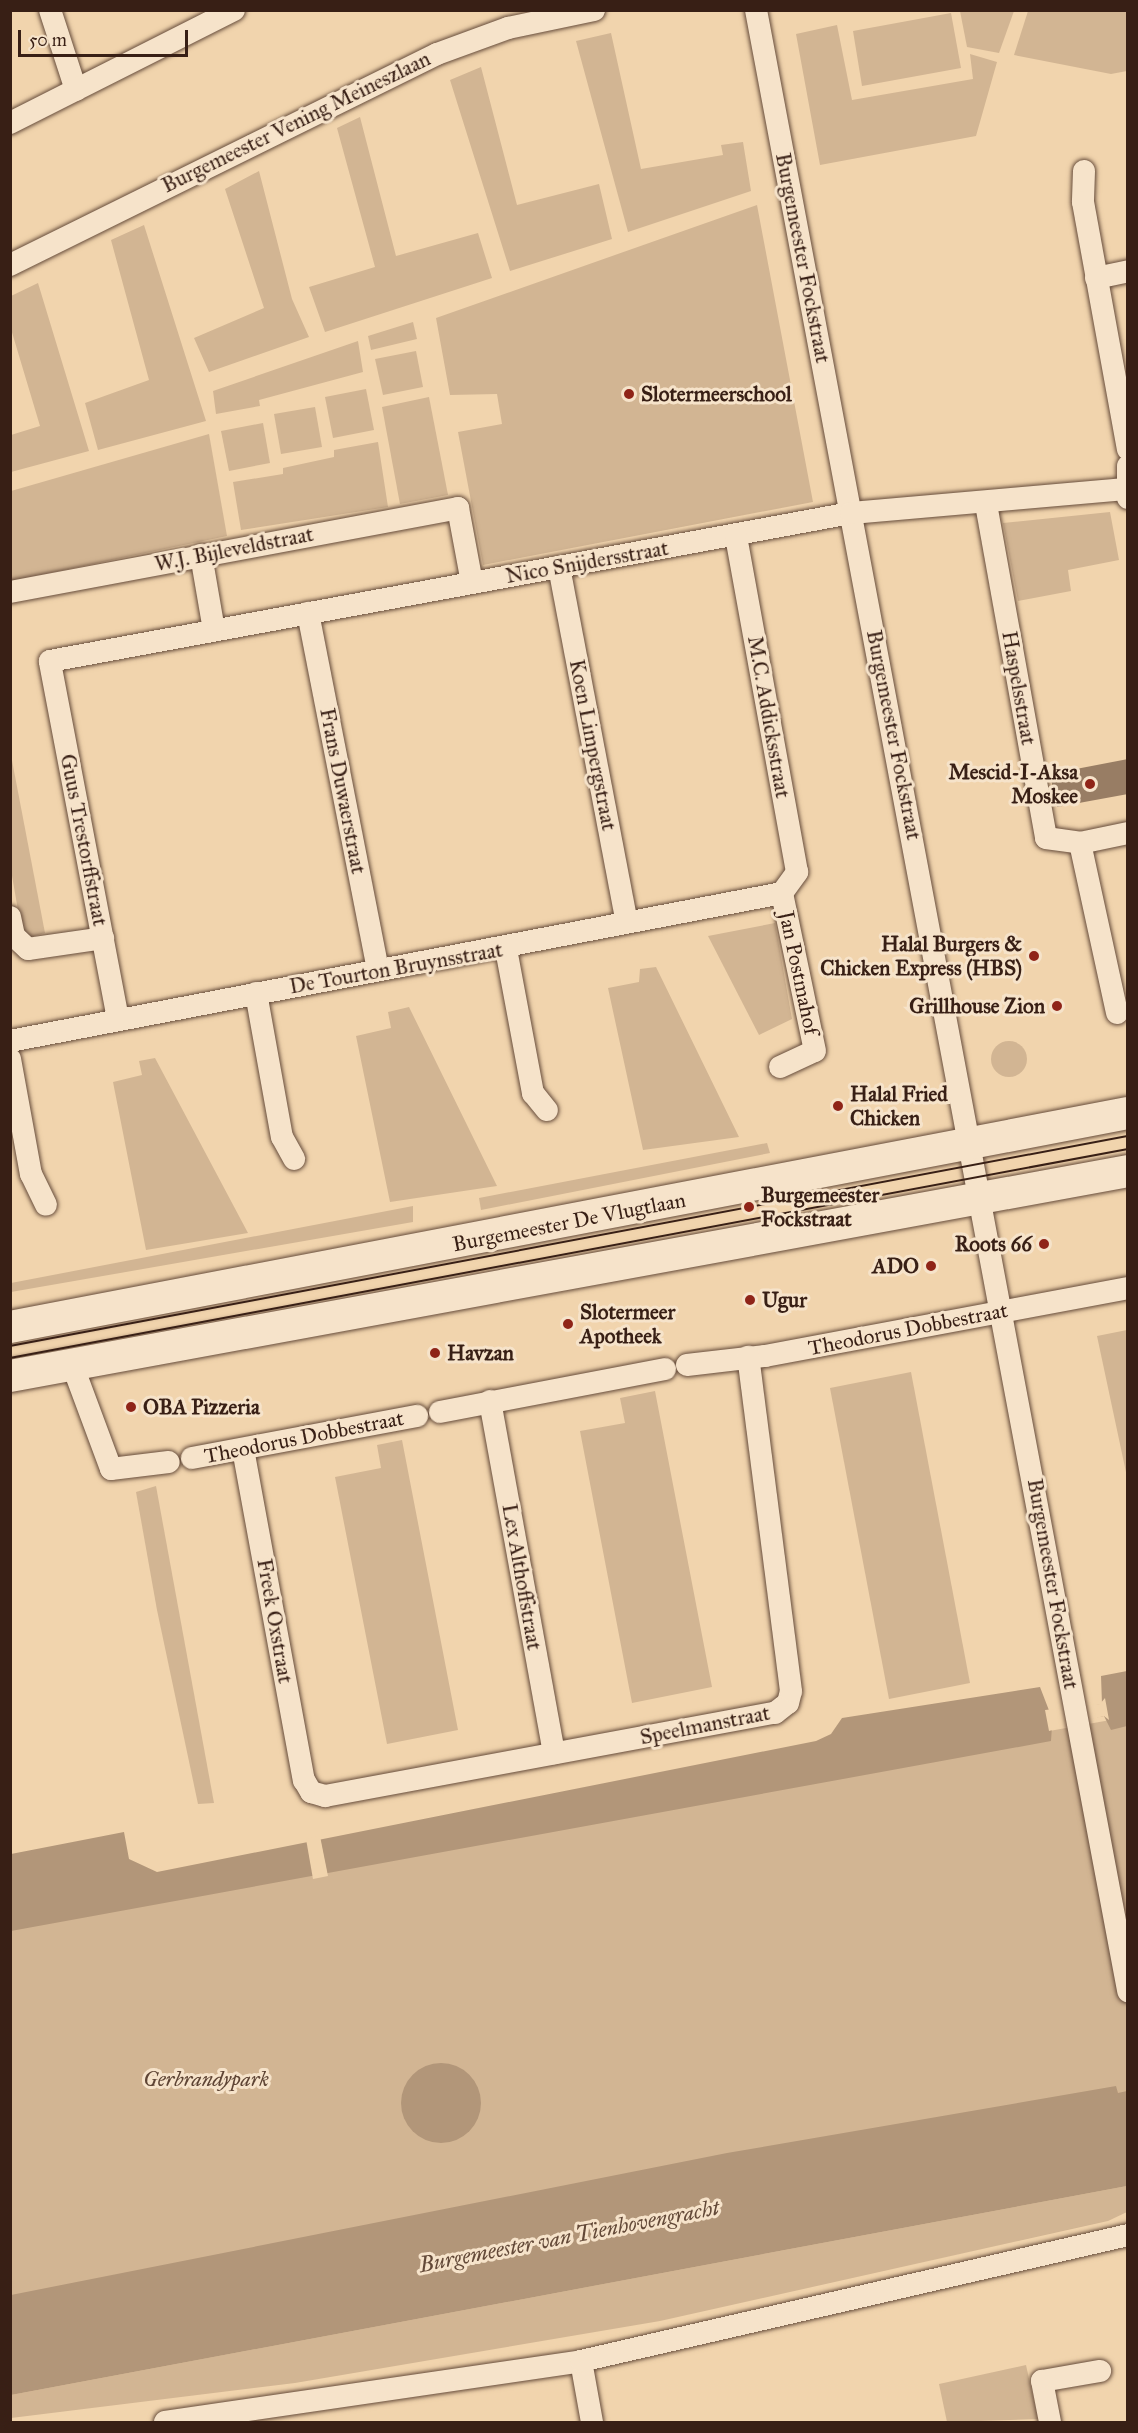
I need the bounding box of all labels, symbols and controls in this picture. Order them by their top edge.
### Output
scale bar [21,18,190,56]
text: 50 m [29,29,67,51]
street label: Burgemeester Vening Meineszlaan [158,46,434,198]
street label: Burgemeester Fockstraat [770,151,836,365]
place label: Slotermeerschool [641,381,792,407]
marker: Slotermeerschool [622,387,636,401]
street label: W.J. Bijleveldstraat [152,521,316,577]
street label: Nico Snijdersstraat [504,535,670,589]
street label: Burgemeester Fockstraat [861,628,927,842]
street label: Haspelsstraat [997,629,1041,747]
street label: M.C. Addicksstraat [742,634,796,800]
street label: Koen Limpergstraat [564,657,622,833]
street label: Frans Duwaerstraat [315,706,371,876]
street label: Guus Trestorffstraat [55,752,113,928]
place label: Mescid-I-Aksa Moskee [948,759,1078,809]
marker: Mescid-I-Aksa Moskee [1083,777,1097,791]
street label: Jan Postmahof [774,909,824,1037]
place label: Halal Burgers & Chicken Express (HBS) [820,931,1022,981]
street label: De Tourton Bruynsstraat [287,937,505,999]
marker: Halal Burgers & Chicken Express (HBS) [1027,949,1041,963]
place label: Grillhouse Zion [909,993,1045,1019]
marker: Grillhouse Zion [1050,999,1064,1013]
place label: Halal Fried Chicken [850,1081,948,1131]
marker: Halal Fried Chicken [831,1099,845,1113]
place label: Burgemeester Fockstraat [761,1182,879,1232]
street label: Burgemeester De Vlugtlaan [450,1187,688,1257]
marker: Burgemeester Fockstraat [742,1200,756,1214]
place label: Roots 66 [955,1231,1032,1257]
marker: Roots 66 [1037,1237,1051,1251]
place label: ADO [872,1253,919,1279]
marker: ADO [924,1259,938,1273]
place label: Ugur [762,1287,807,1313]
marker: Ugur [743,1293,757,1307]
street label: Theodorus Dobbestraat [806,1297,1010,1361]
place label: Slotermeer Apotheek [580,1299,675,1349]
marker: Slotermeer Apotheek [561,1317,575,1331]
place label: Havzan [447,1340,514,1366]
marker: Havzan [428,1346,442,1360]
place label: OBA Pizzeria [143,1394,260,1420]
marker: OBA Pizzeria [124,1400,138,1414]
street label: Theodorus Dobbestraat [202,1405,406,1469]
street label: Burgemeester Fockstraat [1022,1477,1084,1691]
street label: Lex Althoffstraat [497,1502,547,1652]
street label: Freek Oxstraat [252,1557,298,1685]
street label: Speelmanstraat [638,1700,772,1750]
park label: Gerbrandypark [143,2066,269,2092]
water label: Burgemeester van Tienhovengracht [417,2194,721,2278]

